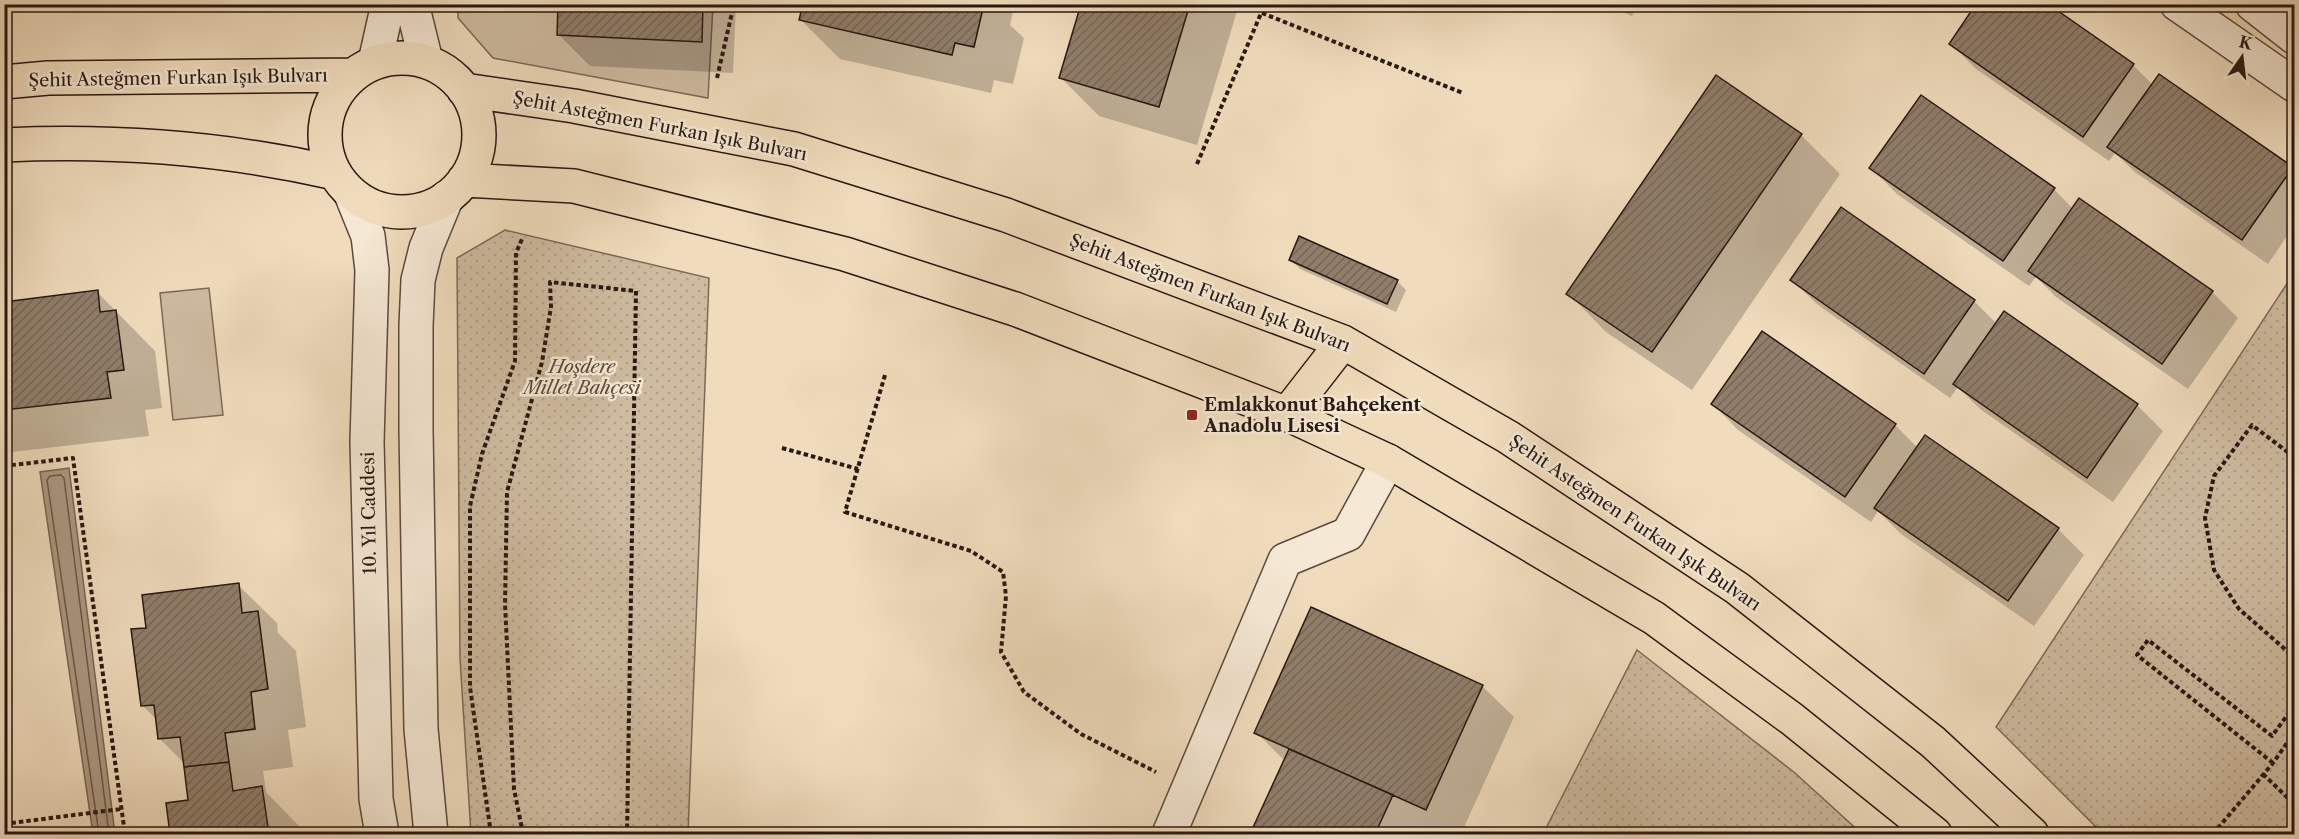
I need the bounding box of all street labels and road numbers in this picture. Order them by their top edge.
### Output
street label: Şehit Asteğmen Furkan Işık Bulvarı [28,64,328,92]
street label: Şehit Asteğmen Furkan Işık Bulvarı [511,87,809,165]
street label: Şehit Asteğmen Furkan Işık Bulvarı [1066,229,1354,357]
street label: Şehit Asteğmen Furkan Işık Bulvarı [1505,430,1766,616]
street label: 10. Yıl Caddesi [357,451,381,575]

